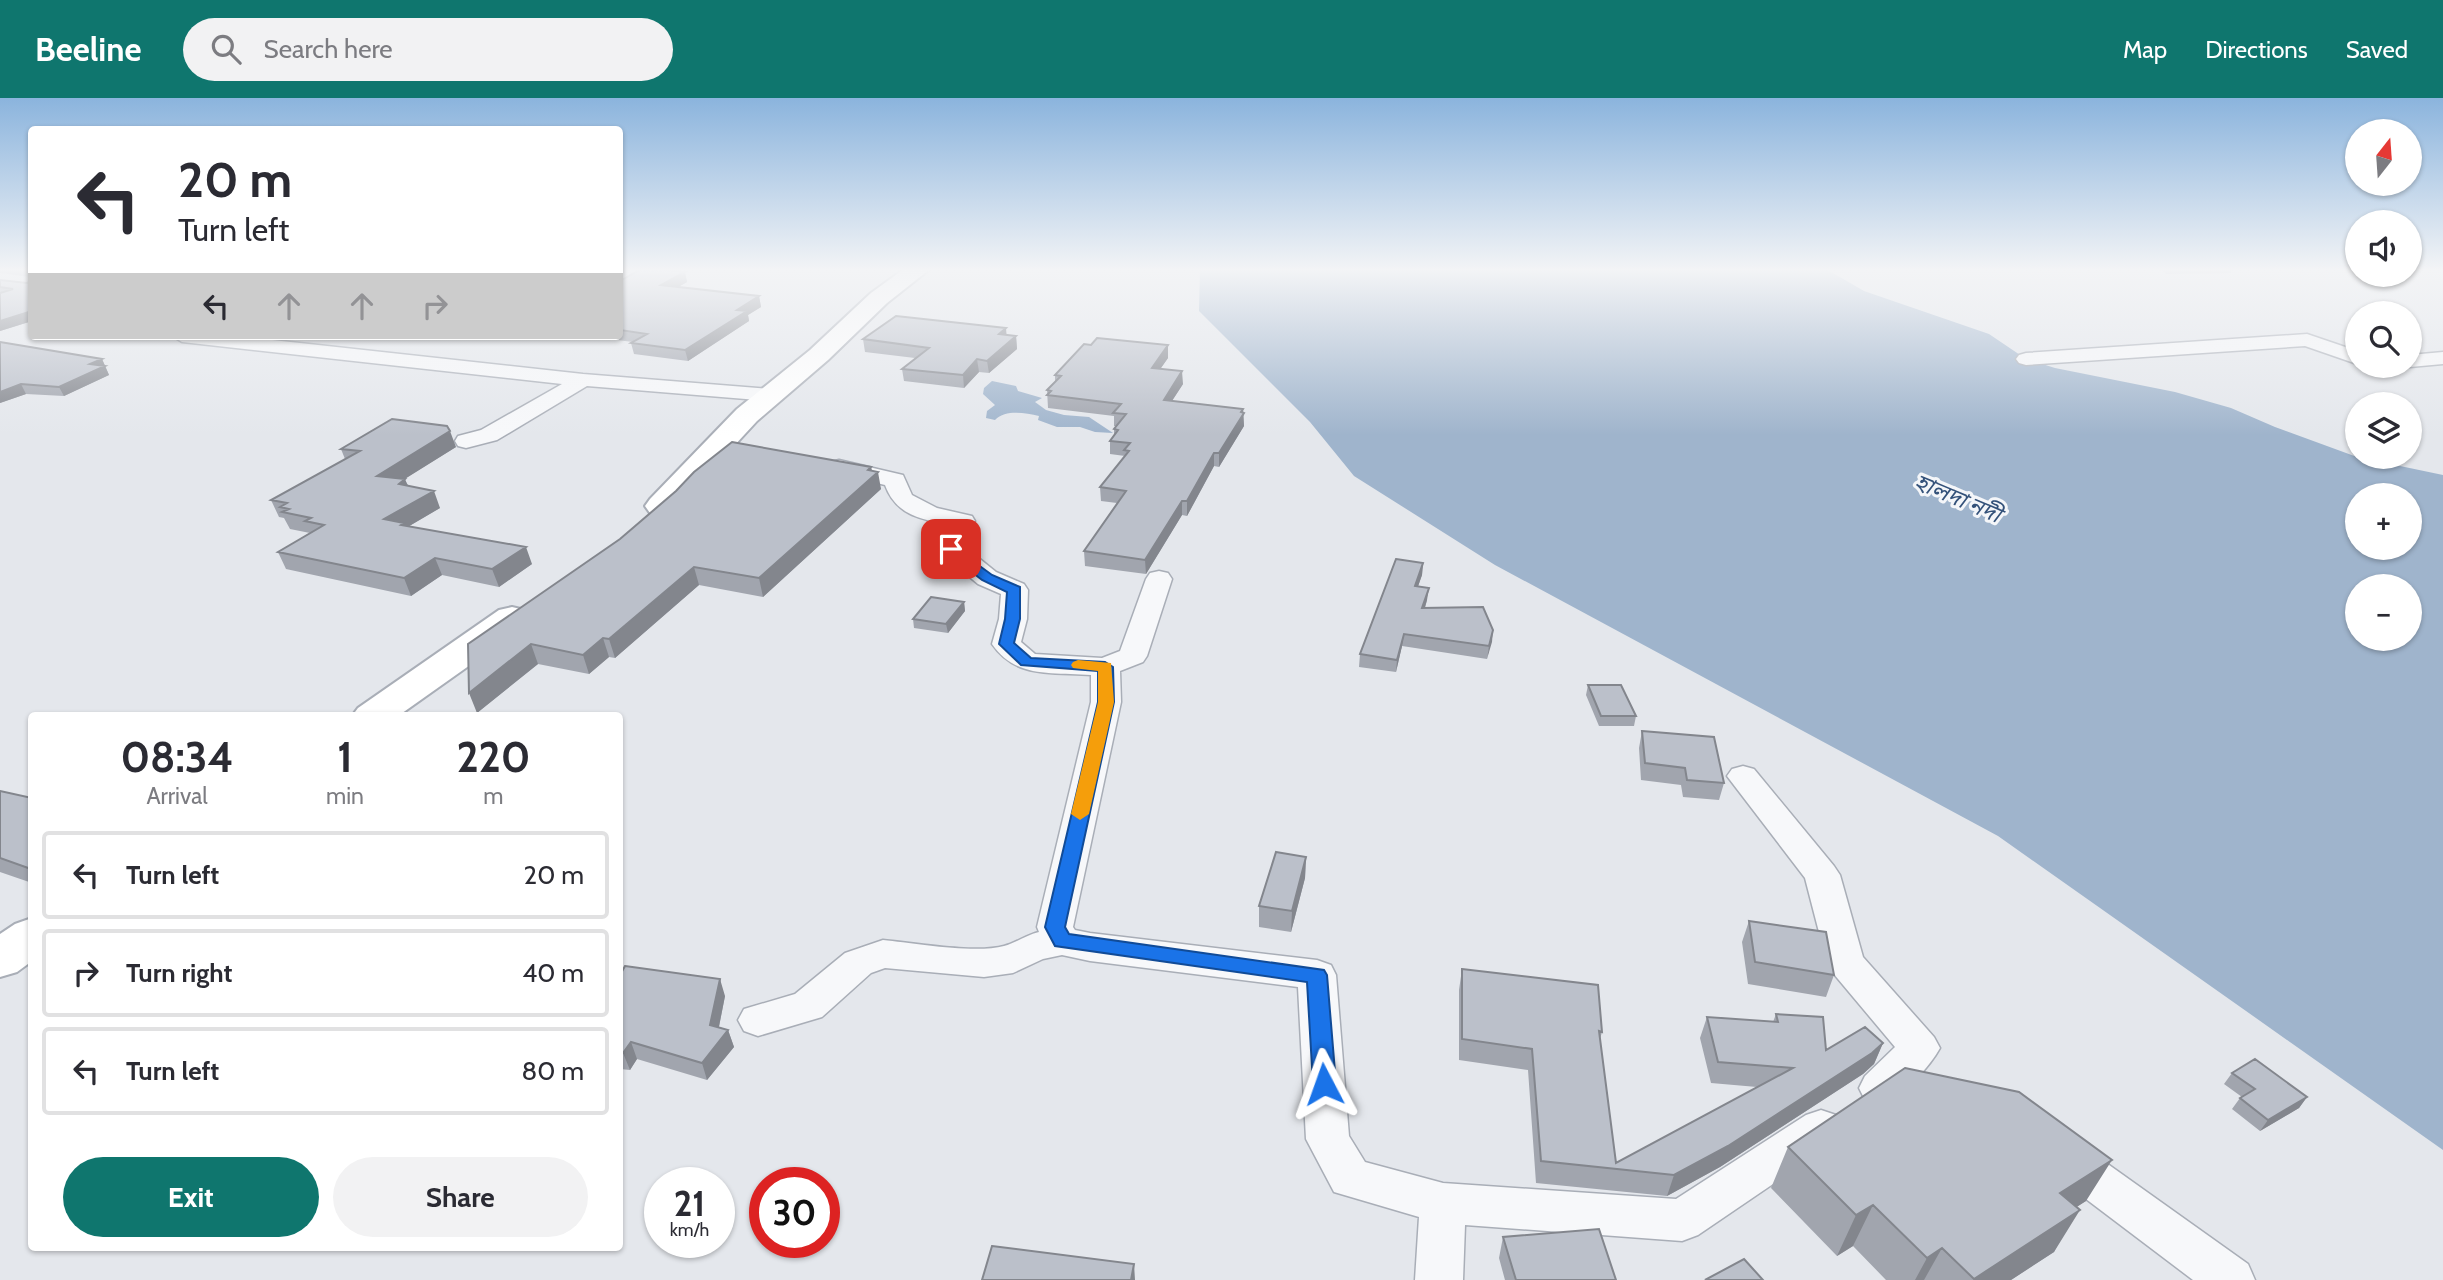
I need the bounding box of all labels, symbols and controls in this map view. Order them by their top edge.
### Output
search box [183,18,673,81]
text: Beeline [35,29,141,69]
icon: search [207,30,245,68]
text: Search here [263,33,393,65]
text: Map [2123,35,2167,64]
text: Directions [2205,35,2308,64]
text: Saved [2346,35,2408,64]
north arrow [2345,119,2422,196]
map controls [2345,119,2422,651]
text: 20 m [178,150,292,209]
icon: left [63,154,154,245]
text: Turn left [178,210,289,249]
button: sound [2345,210,2422,287]
icon: left [197,287,235,325]
icon: ahead [270,287,308,325]
icon: ahead [343,287,381,325]
icon: right [416,287,454,325]
button: search [2345,301,2422,378]
button: layers [2345,392,2422,469]
water label: হালদা নদী [1910,467,2009,530]
button: + [2345,483,2422,560]
pin [921,519,981,579]
icon: arrive [932,530,970,568]
button: − [2345,574,2422,651]
text: 08:34 [120,731,234,783]
text: 1 [337,731,353,783]
text: 220 [456,731,530,783]
text: Arrival [146,782,208,810]
text: min [326,782,364,810]
text: m [483,782,504,810]
icon: left [67,856,105,894]
text: Turn left [126,859,219,891]
text: 20 m [524,859,584,891]
icon: right [67,954,105,992]
text: Turn right [126,957,232,989]
text: 40 m [522,957,584,989]
position arrow [1287,1047,1361,1121]
icon: left [67,1052,105,1090]
text: Turn left [126,1055,219,1087]
text: 80 m [521,1055,584,1087]
button: Exit [63,1157,319,1237]
button: Share [333,1157,588,1237]
speed limit sign: 30 [749,1167,840,1258]
text: 21 [674,1182,705,1225]
text: km/h [670,1219,709,1241]

